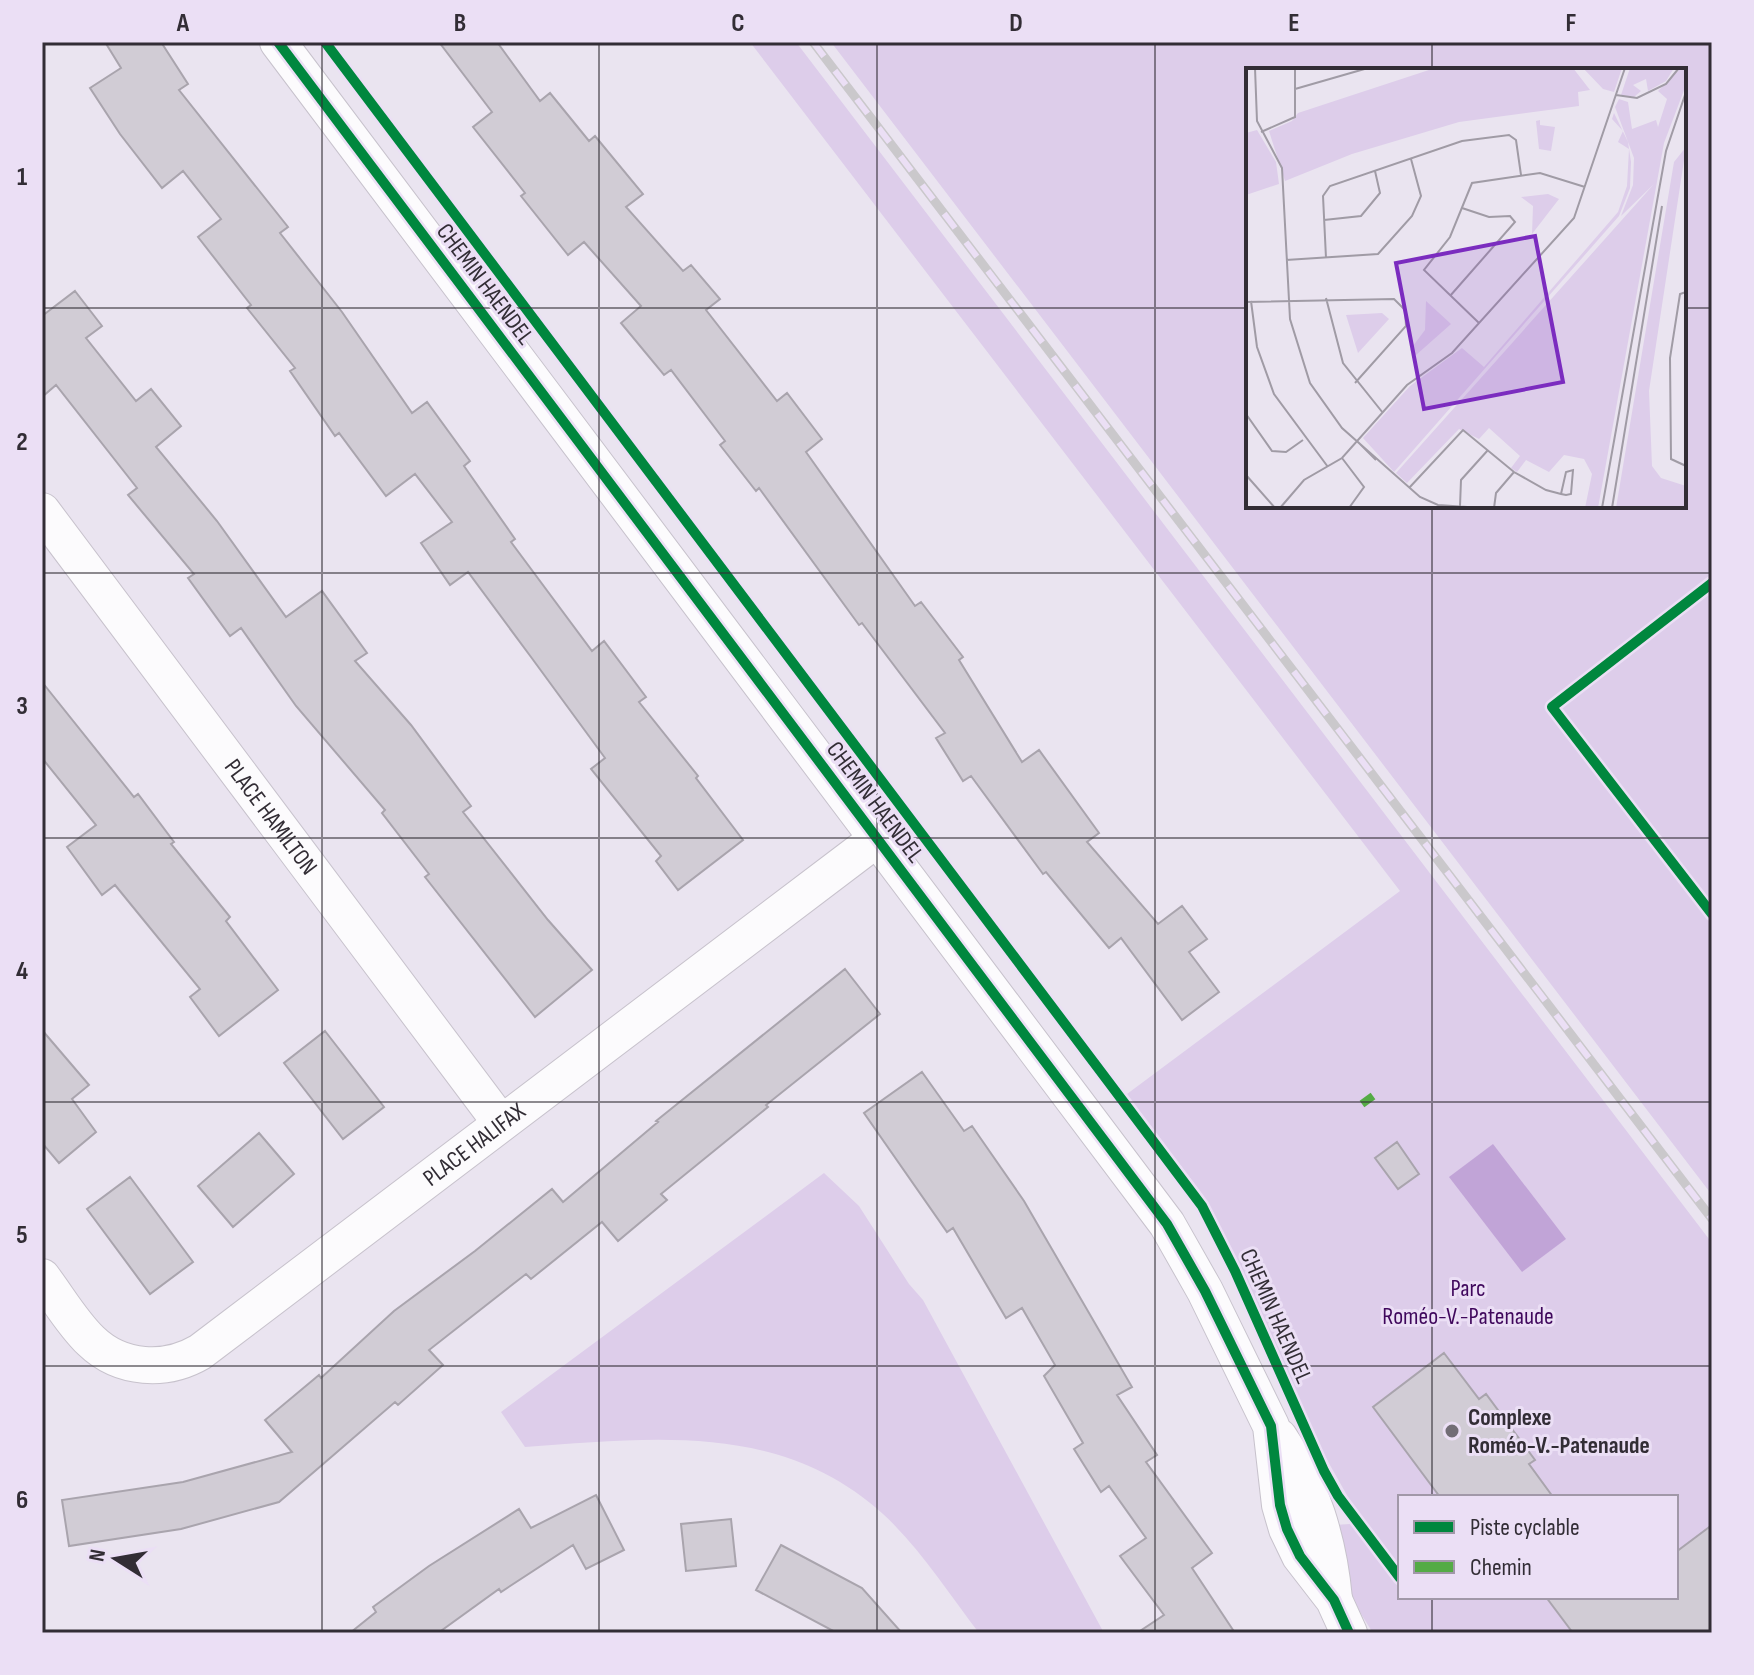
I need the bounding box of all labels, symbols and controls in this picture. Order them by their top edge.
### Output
text: A [176,8,190,39]
text: B [454,8,466,39]
text: C [731,8,745,39]
text: D [1009,8,1023,39]
text: E [1288,8,1300,39]
text: F [1566,8,1577,39]
inset map [1246,68,1686,508]
text: 1 [17,162,27,193]
street label: CHEMIN HAENDEL [430,218,540,350]
text: 2 [16,427,28,458]
text: 3 [16,691,28,722]
street label: CHEMIN HAENDEL [820,736,930,868]
street label: PLACE HAMILTON [218,753,324,880]
text: 4 [16,956,28,987]
street label: PLACE HALIFAX [417,1096,531,1192]
text: 5 [16,1220,28,1251]
street label: CHEMIN HAENDEL [1233,1244,1319,1388]
park label: Parc Roméo-V.-Patenaude [1382,1274,1554,1331]
place label: Complexe Roméo-V.-Patenaude [1468,1403,1650,1460]
marker: Complexe Roméo-V.-Patenaude [1443,1422,1461,1440]
text: 6 [16,1485,28,1516]
legend [1398,1495,1678,1599]
text: Piste cyclable [1470,1513,1580,1542]
north arrow [76,1519,156,1599]
text: N [83,1547,112,1564]
text: Chemin [1470,1553,1532,1582]

